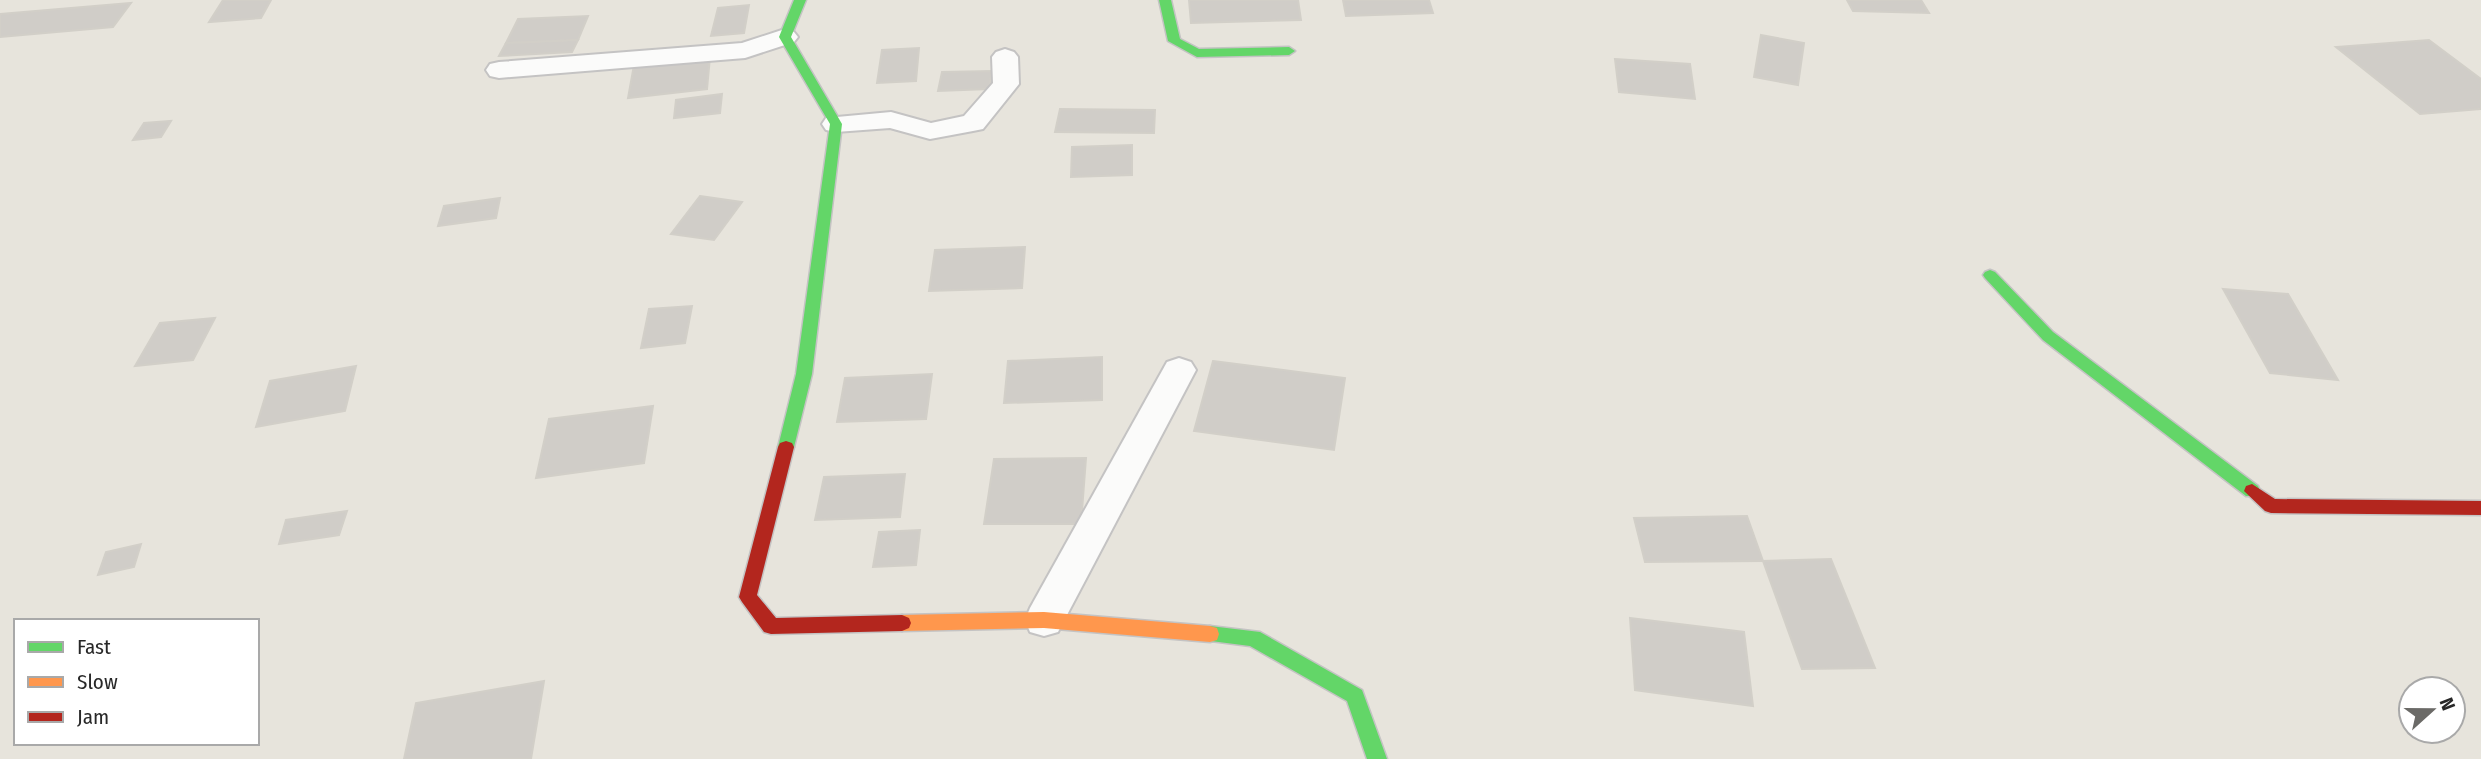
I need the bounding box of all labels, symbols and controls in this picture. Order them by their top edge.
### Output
legend [14,619,259,745]
text: Fast [77,634,111,660]
text: Slow [77,669,118,695]
north arrow [2397,675,2467,745]
text: N [2435,695,2460,714]
text: Jam [77,704,109,730]

